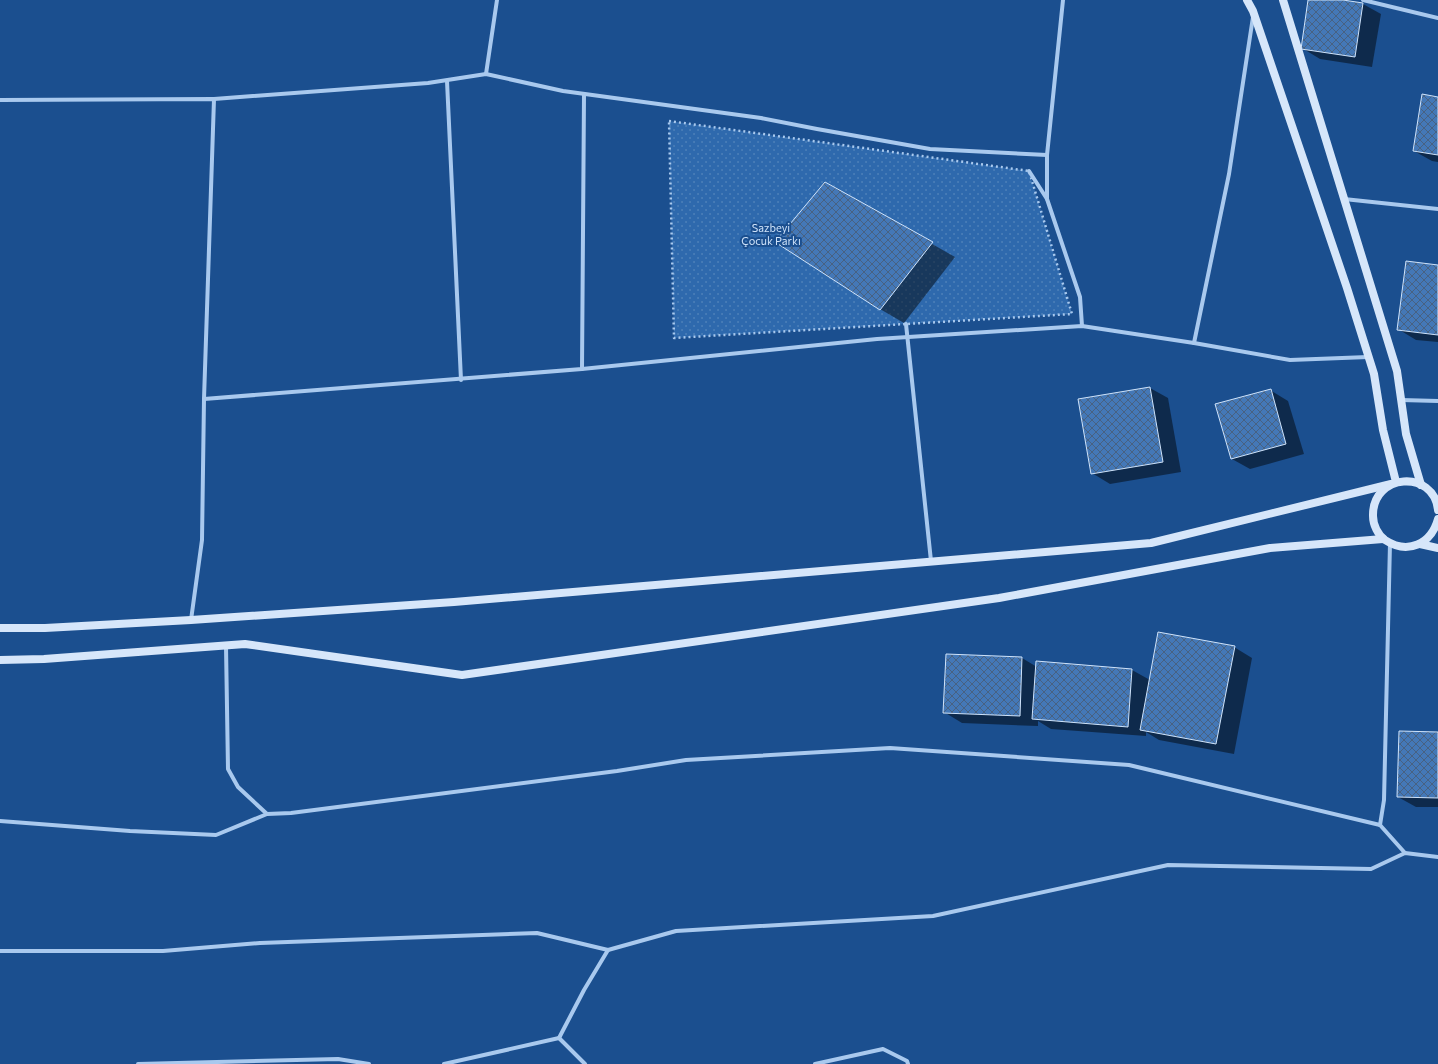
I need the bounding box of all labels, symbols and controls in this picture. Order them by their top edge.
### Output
park label: Sazbeyi Çocuk Parkı [741,221,801,247]

